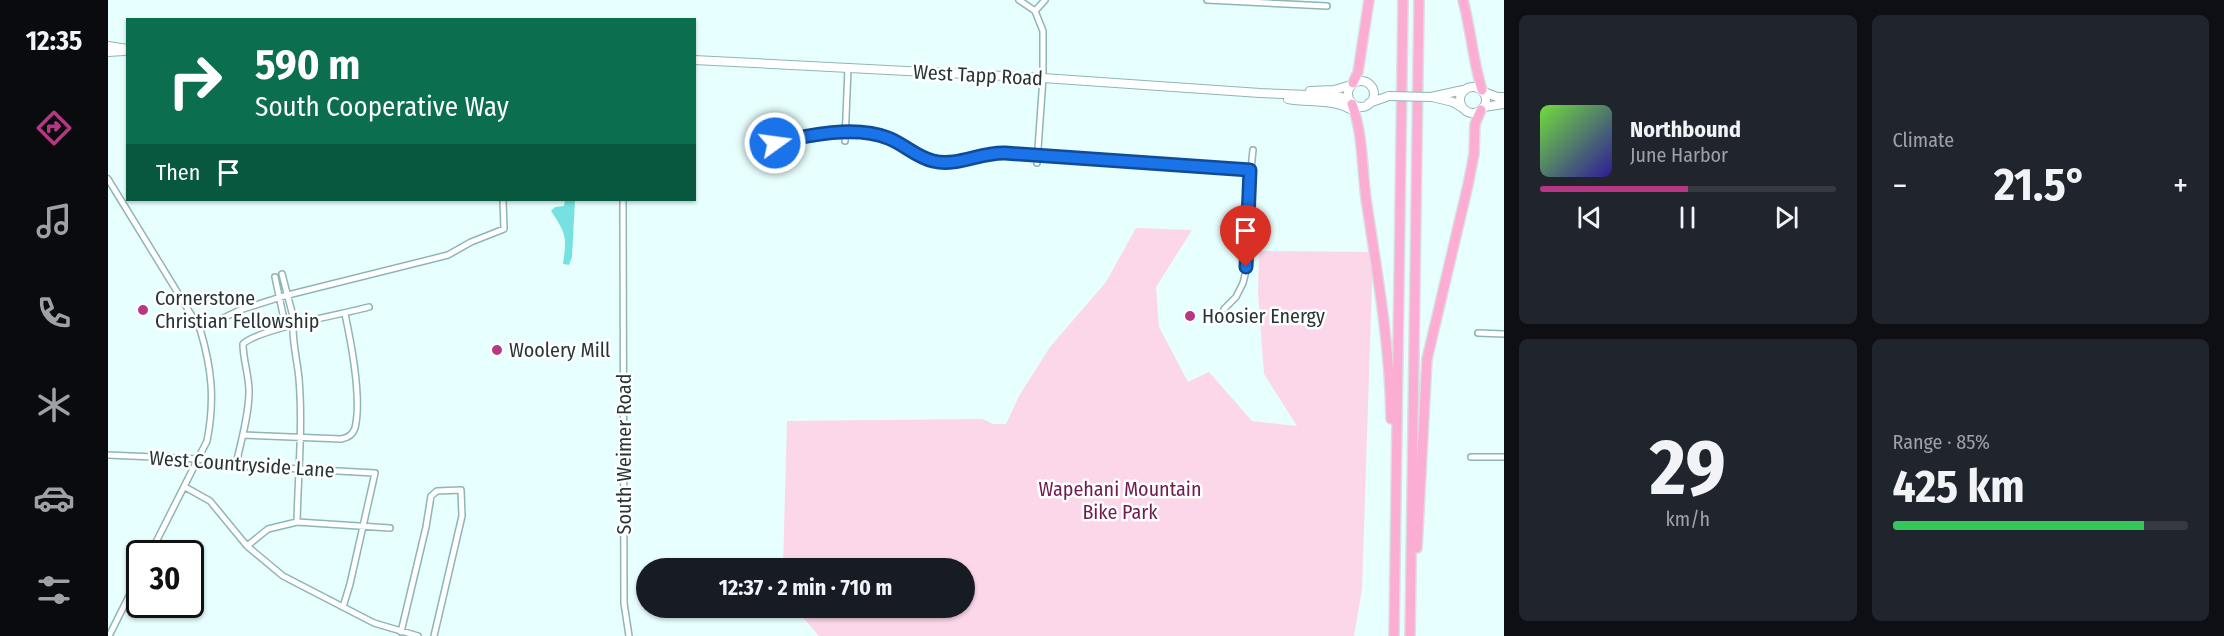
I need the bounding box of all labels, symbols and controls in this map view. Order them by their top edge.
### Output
text: 12:35 [26,25,82,57]
text: 590 m [255,40,360,90]
icon: right [156,42,234,120]
street label: West Tapp Road [912,60,1044,90]
text: South Cooperative Way [255,91,509,123]
icon: directions [33,107,75,149]
position arrow [743,111,807,175]
text: Northbound [1630,116,1741,143]
text: Climate [1893,128,1954,152]
text: June Harbor [1630,143,1728,167]
icon: arrive [212,156,245,189]
text: 21.5° [1994,158,2086,212]
text: Then [156,159,200,186]
text: − [1893,166,1907,206]
text: + [2173,166,2188,206]
icon: music [33,200,75,242]
icon: previous [1573,201,1606,234]
icon: pause [1671,201,1704,234]
icon: next [1770,201,1803,234]
pin [1220,205,1271,267]
icon: arrive [1229,214,1262,247]
place label: Cornerstone Christian Fellowship [155,286,319,333]
icon: phone [33,292,75,334]
marker: Cornerstone Christian Fellowship [136,303,150,317]
place label: Hoosier Energy [1202,304,1325,328]
marker: Hoosier Energy [1183,309,1197,323]
place label: Woolery Mill [509,338,610,362]
marker: Woolery Mill [490,343,504,357]
street label: South Weimer Road [612,374,636,534]
icon: climate [33,384,75,426]
text: 29 [1650,421,1726,515]
text: Range · 85% [1893,430,1990,454]
street label: West Countryside Lane [148,446,336,482]
text: 425 km [1893,460,2025,514]
icon: car [33,477,75,519]
park label: Wapehani Mountain Bike Park [1039,477,1201,524]
text: km/h [1665,507,1710,531]
speed limit sign: 30 [126,540,204,618]
icon: filters [33,569,75,611]
text: 12:37 · 2 min · 710 m [719,574,892,601]

